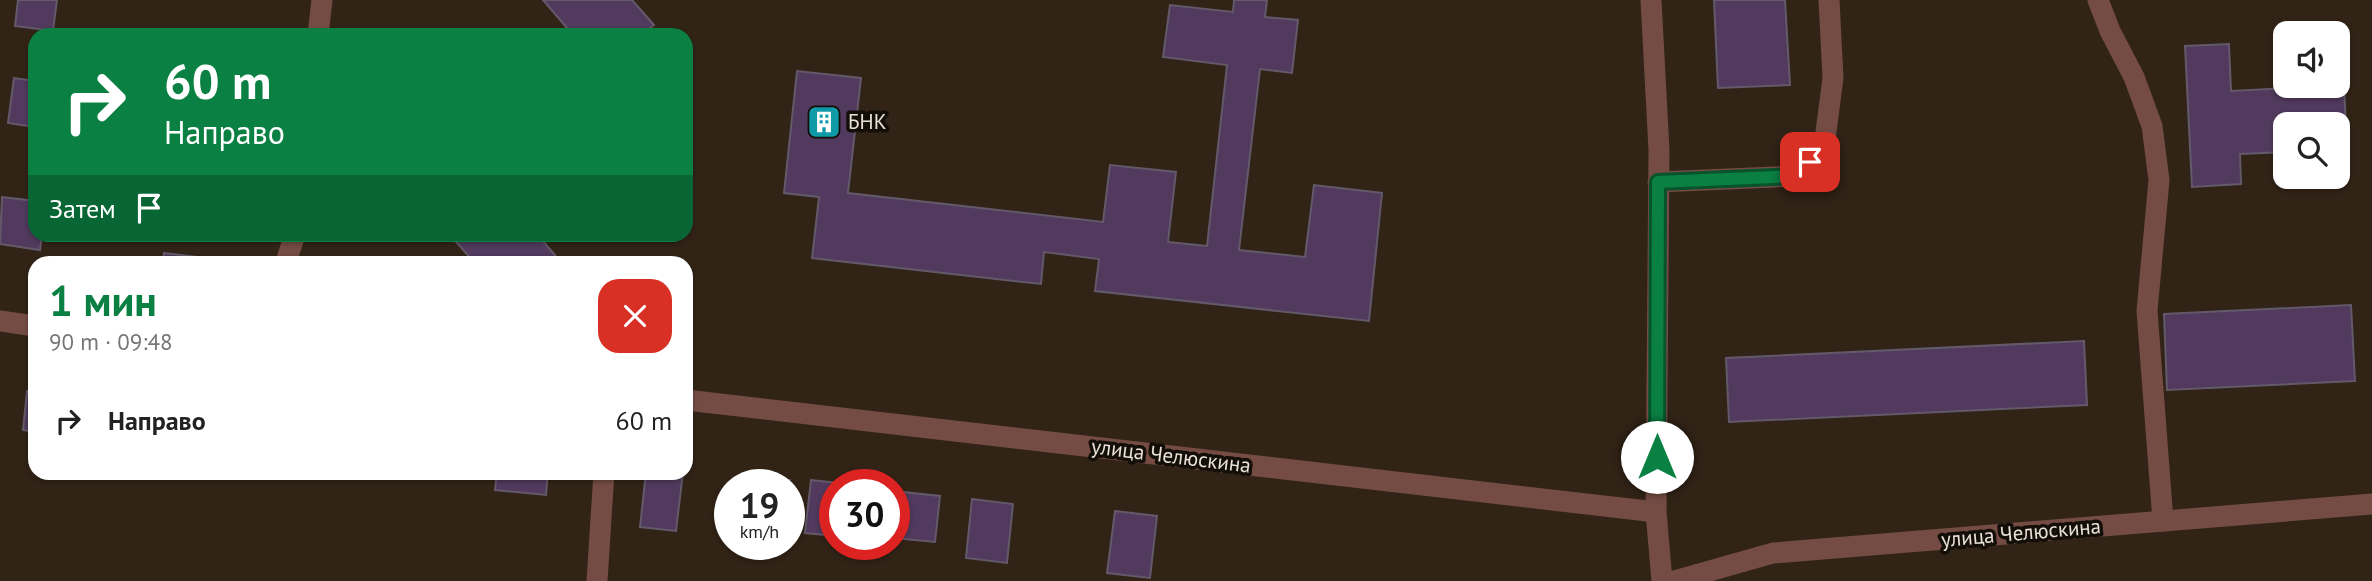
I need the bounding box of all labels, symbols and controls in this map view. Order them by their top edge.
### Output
map controls [2273,21,2350,189]
button: sound [2273,21,2350,98]
text: 60 m [164,49,271,113]
icon: right [49,56,140,147]
building icon: БНК [805,103,843,141]
place label: БНК [848,108,887,135]
text: Направо [164,111,285,153]
button: search [2273,112,2350,189]
pin [1780,132,1840,192]
icon: arrive [1791,143,1829,181]
icon: arrive [130,189,168,227]
text: Затем [49,192,116,225]
text: 1 мин [49,273,157,328]
button: close [598,279,672,353]
text: 90 m · 09:48 [49,327,173,356]
icon: right [49,402,87,440]
text: Направо [108,404,206,437]
text: 60 m [616,404,672,437]
position arrow [1620,420,1694,494]
street label: улица Челюскина [1090,432,1252,479]
speed limit sign: 30 [819,469,910,560]
text: 19 [740,482,779,528]
street label: улица Челюскина [1940,512,2102,553]
text: km/h [740,520,779,543]

